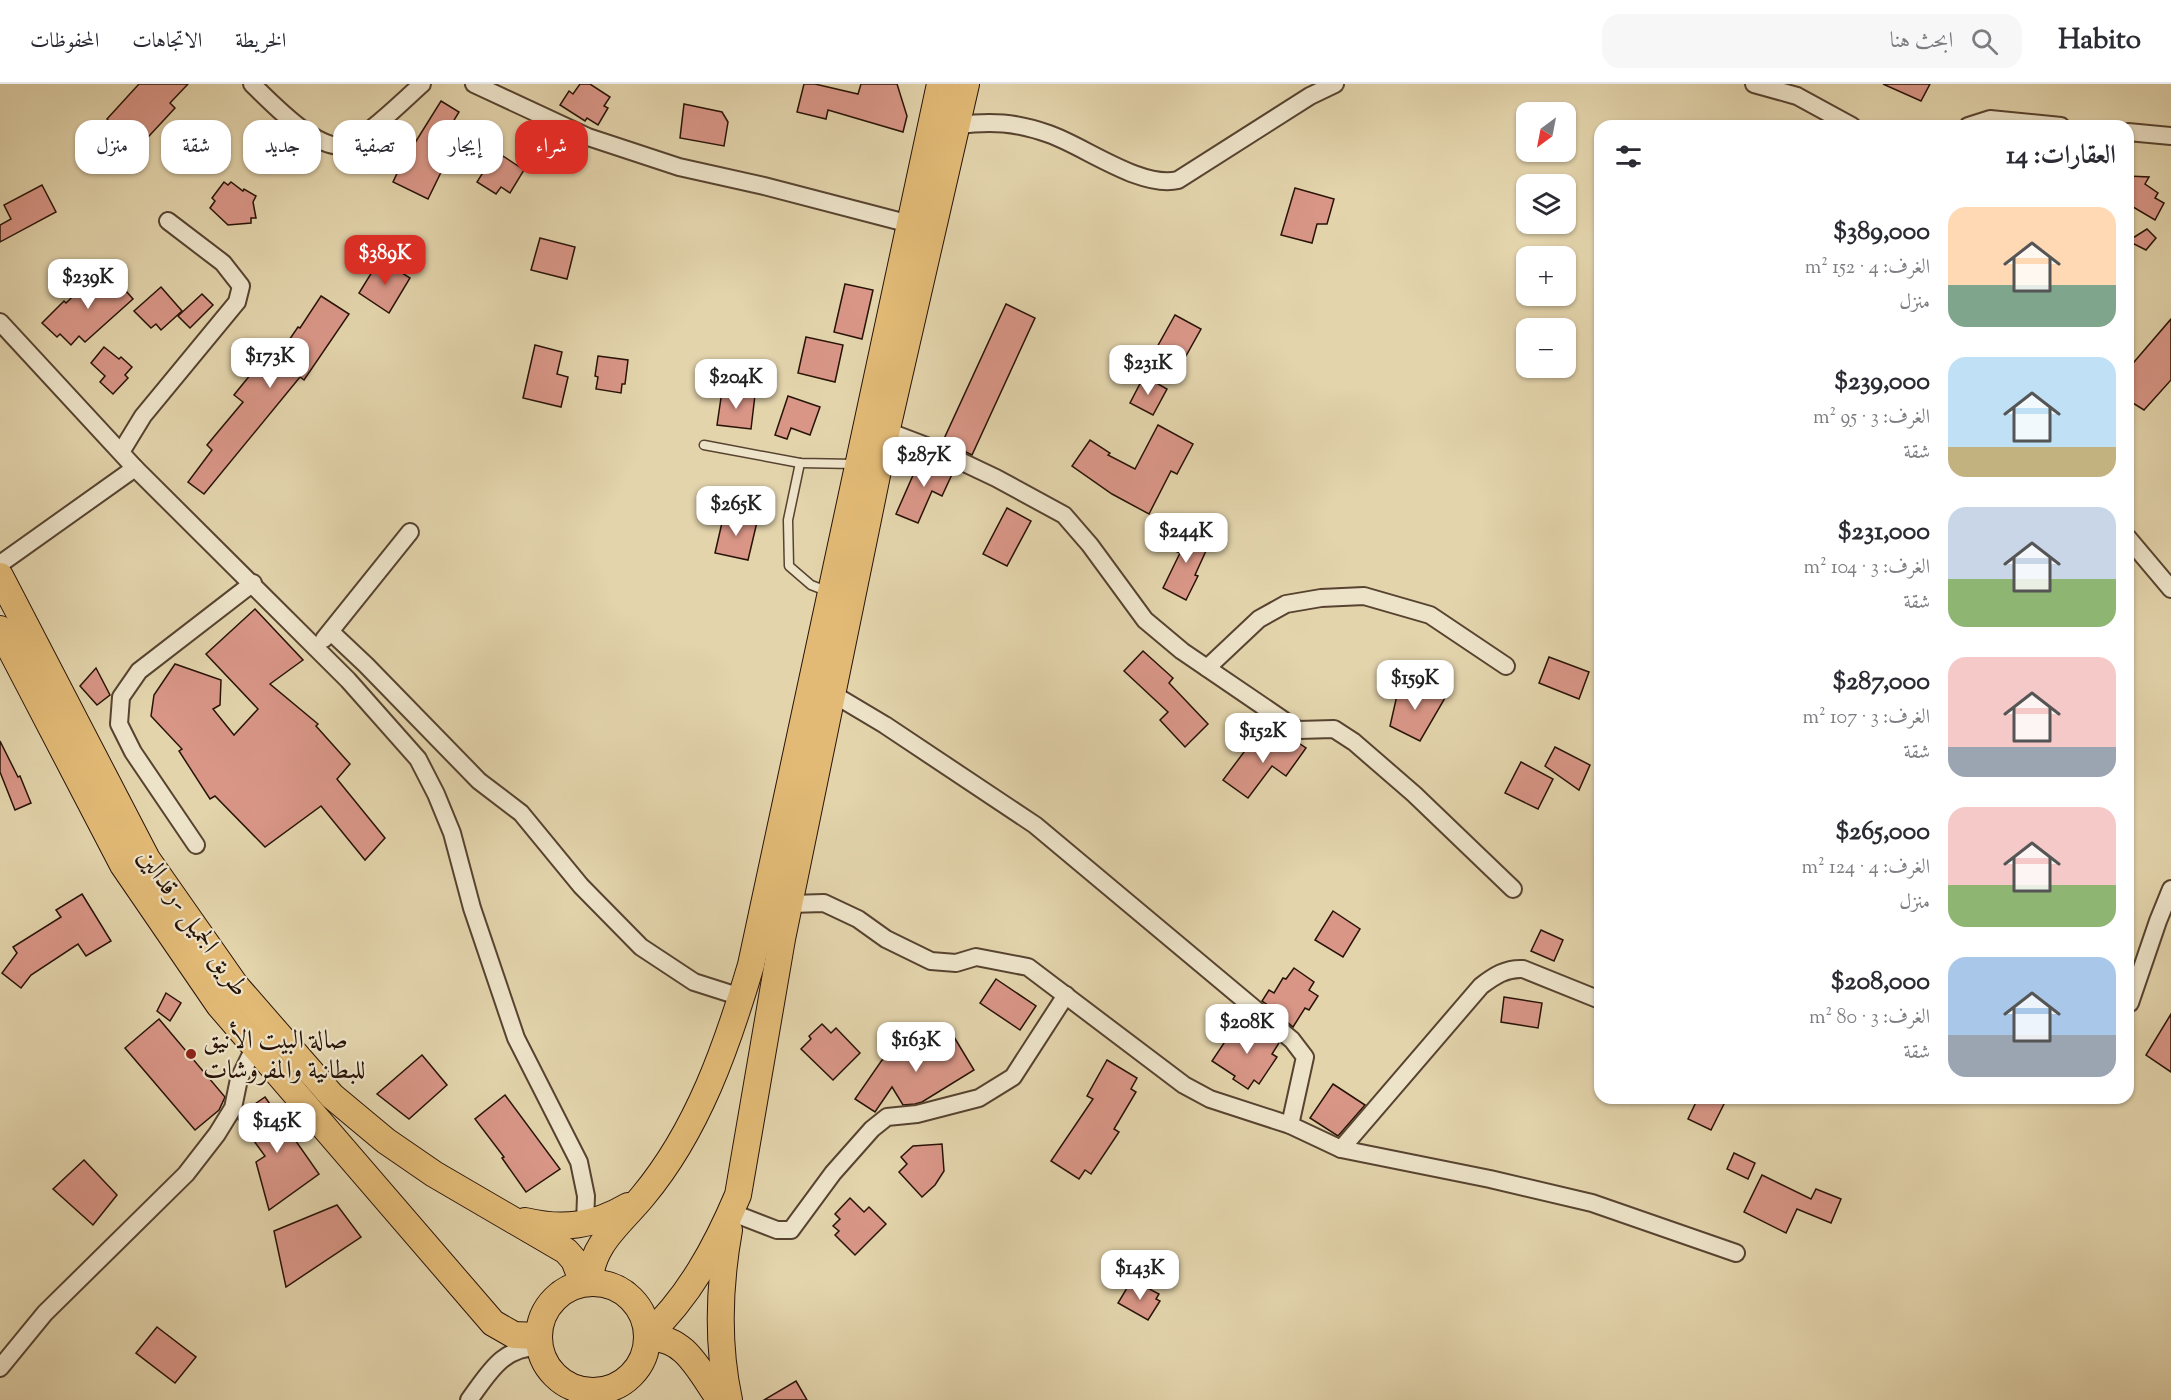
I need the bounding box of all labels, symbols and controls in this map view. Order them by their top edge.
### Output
search box [1602,14,2022,68]
text: Habito [2058,21,2141,61]
icon: search [1968,25,2001,58]
text: ابحث هنا [1890,26,1953,58]
text: المحفوظات [30,27,99,57]
text: الاتجاهات [132,27,202,57]
text: الخريطة [235,27,286,57]
north arrow [1516,102,1576,162]
map controls [1516,102,1576,378]
chip: منزل [75,120,149,174]
chip: شقة [161,120,231,174]
chip: جديد [243,120,321,174]
chip: تصفية [333,120,416,174]
chip: إيجار [428,120,503,174]
chip: شراء [515,120,588,174]
text: العقارات: 14 [2006,138,2116,175]
icon: filters [1612,140,1645,173]
button: layers [1516,174,1576,234]
text: $389,000 [1833,214,1930,251]
icon: home [1996,231,2068,303]
pin: $389K [343,235,427,286]
text: $389K [359,240,411,269]
button: + [1516,246,1576,306]
text: الغرف: 4 · 152 m² [1805,254,1930,283]
pin: $239K [46,259,130,310]
text: $239K [62,264,114,293]
text: منزل [1899,289,1930,318]
button: − [1516,318,1576,378]
pin: $173K [228,338,312,389]
text: $173K [245,343,295,372]
pin: $231K [1106,345,1190,396]
text: $231K [1123,350,1173,379]
pin: $204K [694,359,778,410]
text: $204K [709,364,763,393]
text: $239,000 [1834,364,1930,401]
icon: home [1996,381,2068,453]
text: الغرف: 3 · 95 m² [1813,404,1930,433]
pin: $287K [882,437,966,488]
text: شقة [1904,439,1930,468]
text: $287K [897,442,951,471]
pin: $265K [694,486,778,537]
text: $265K [710,491,762,520]
pin: $244K [1144,513,1228,564]
text: $231,000 [1838,514,1930,551]
text: $244K [1159,518,1213,547]
icon: home [1996,531,2068,603]
text: الغرف: 3 · 104 m² [1803,554,1930,583]
text: شقة [1904,589,1930,618]
pin: $159K [1373,660,1457,711]
text: $287,000 [1832,664,1930,701]
text: $159K [1391,665,1439,694]
icon: home [1996,681,2068,753]
text: الغرف: 3 · 107 m² [1802,704,1930,733]
pin: $152K [1221,713,1305,764]
text: $152K [1239,718,1287,747]
text: شقة [1904,739,1930,768]
text: $265,000 [1835,814,1930,851]
icon: home [1996,831,2068,903]
street label: طريق الجميل -رقدالين [127,842,257,1005]
text: الغرف: 4 · 124 m² [1801,854,1930,883]
text: منزل [1899,889,1930,918]
text: $208,000 [1830,964,1930,1001]
icon: home [1996,981,2068,1053]
pin: $208K [1205,1004,1289,1055]
text: الغرف: 3 · 80 m² [1809,1004,1930,1033]
text: $208K [1219,1009,1275,1038]
place label: صالة البيت الأنيق للبطانية والمفروشات [203,1021,366,1090]
pin: $163K [874,1022,958,1073]
text: $163K [891,1027,941,1056]
text: شقة [1904,1039,1930,1068]
marker: صالة البيت الأنيق للبطانية والمفروشات [184,1047,198,1061]
pin: $145K [235,1103,319,1154]
text: $145K [253,1108,301,1137]
pin: $143K [1098,1250,1182,1301]
text: $143K [1115,1255,1165,1284]

